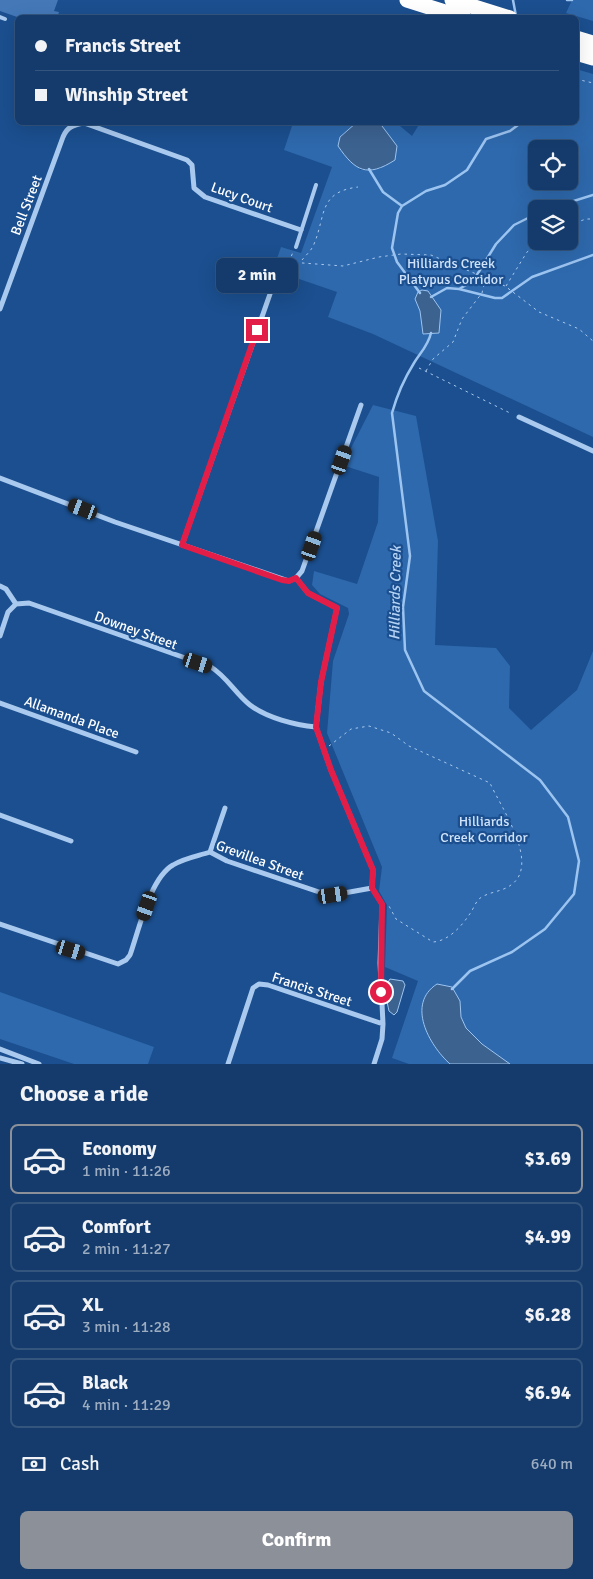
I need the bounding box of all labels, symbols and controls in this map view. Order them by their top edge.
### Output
text: Francis Street [65,34,181,58]
text: Winship Street [65,83,188,107]
map controls [528,140,578,250]
button: locate [528,140,578,190]
street label: Bell Street [7,173,46,238]
street label: Lucy Court [209,178,275,217]
button: layers [528,200,578,250]
park label: Hilliards Creek Platypus Corridor [399,255,504,288]
callout: 2 min [216,258,298,292]
text: 2 min [238,265,276,285]
route end [246,319,268,341]
car [330,443,353,477]
car [66,497,99,521]
car [300,529,323,563]
water label: Hilliards Creek [385,544,405,640]
street label: Downey Street [92,608,180,653]
car [181,651,214,675]
street label: Allamanda Place [22,692,122,743]
park label: Hilliards Creek Corridor [440,813,528,846]
street label: Grevillea Street [214,837,306,884]
car [317,885,348,905]
car [135,889,158,923]
car [54,938,87,962]
street label: Francis Street [270,969,354,1010]
route start [370,981,392,1003]
text: Choose a ride [20,1080,148,1107]
icon: car [22,1137,67,1182]
text: Economy [82,1137,156,1161]
text: $3.69 [525,1147,571,1171]
text: 1 min · 11:26 [82,1161,171,1181]
icon: car [22,1215,67,1260]
text: Comfort [82,1215,151,1239]
text: $4.99 [525,1225,571,1249]
text: 2 min · 11:27 [82,1239,171,1259]
icon: car [22,1293,67,1338]
text: XL [82,1293,104,1317]
text: $6.28 [525,1303,571,1327]
text: 3 min · 11:28 [82,1317,171,1337]
icon: car [22,1371,67,1416]
text: Black [82,1371,128,1395]
text: $6.94 [525,1381,571,1405]
text: 4 min · 11:29 [82,1395,171,1415]
icon: cash [20,1450,48,1478]
text: Cash [60,1452,100,1476]
text: 640 m [531,1454,573,1474]
button: Confirm [20,1511,573,1569]

